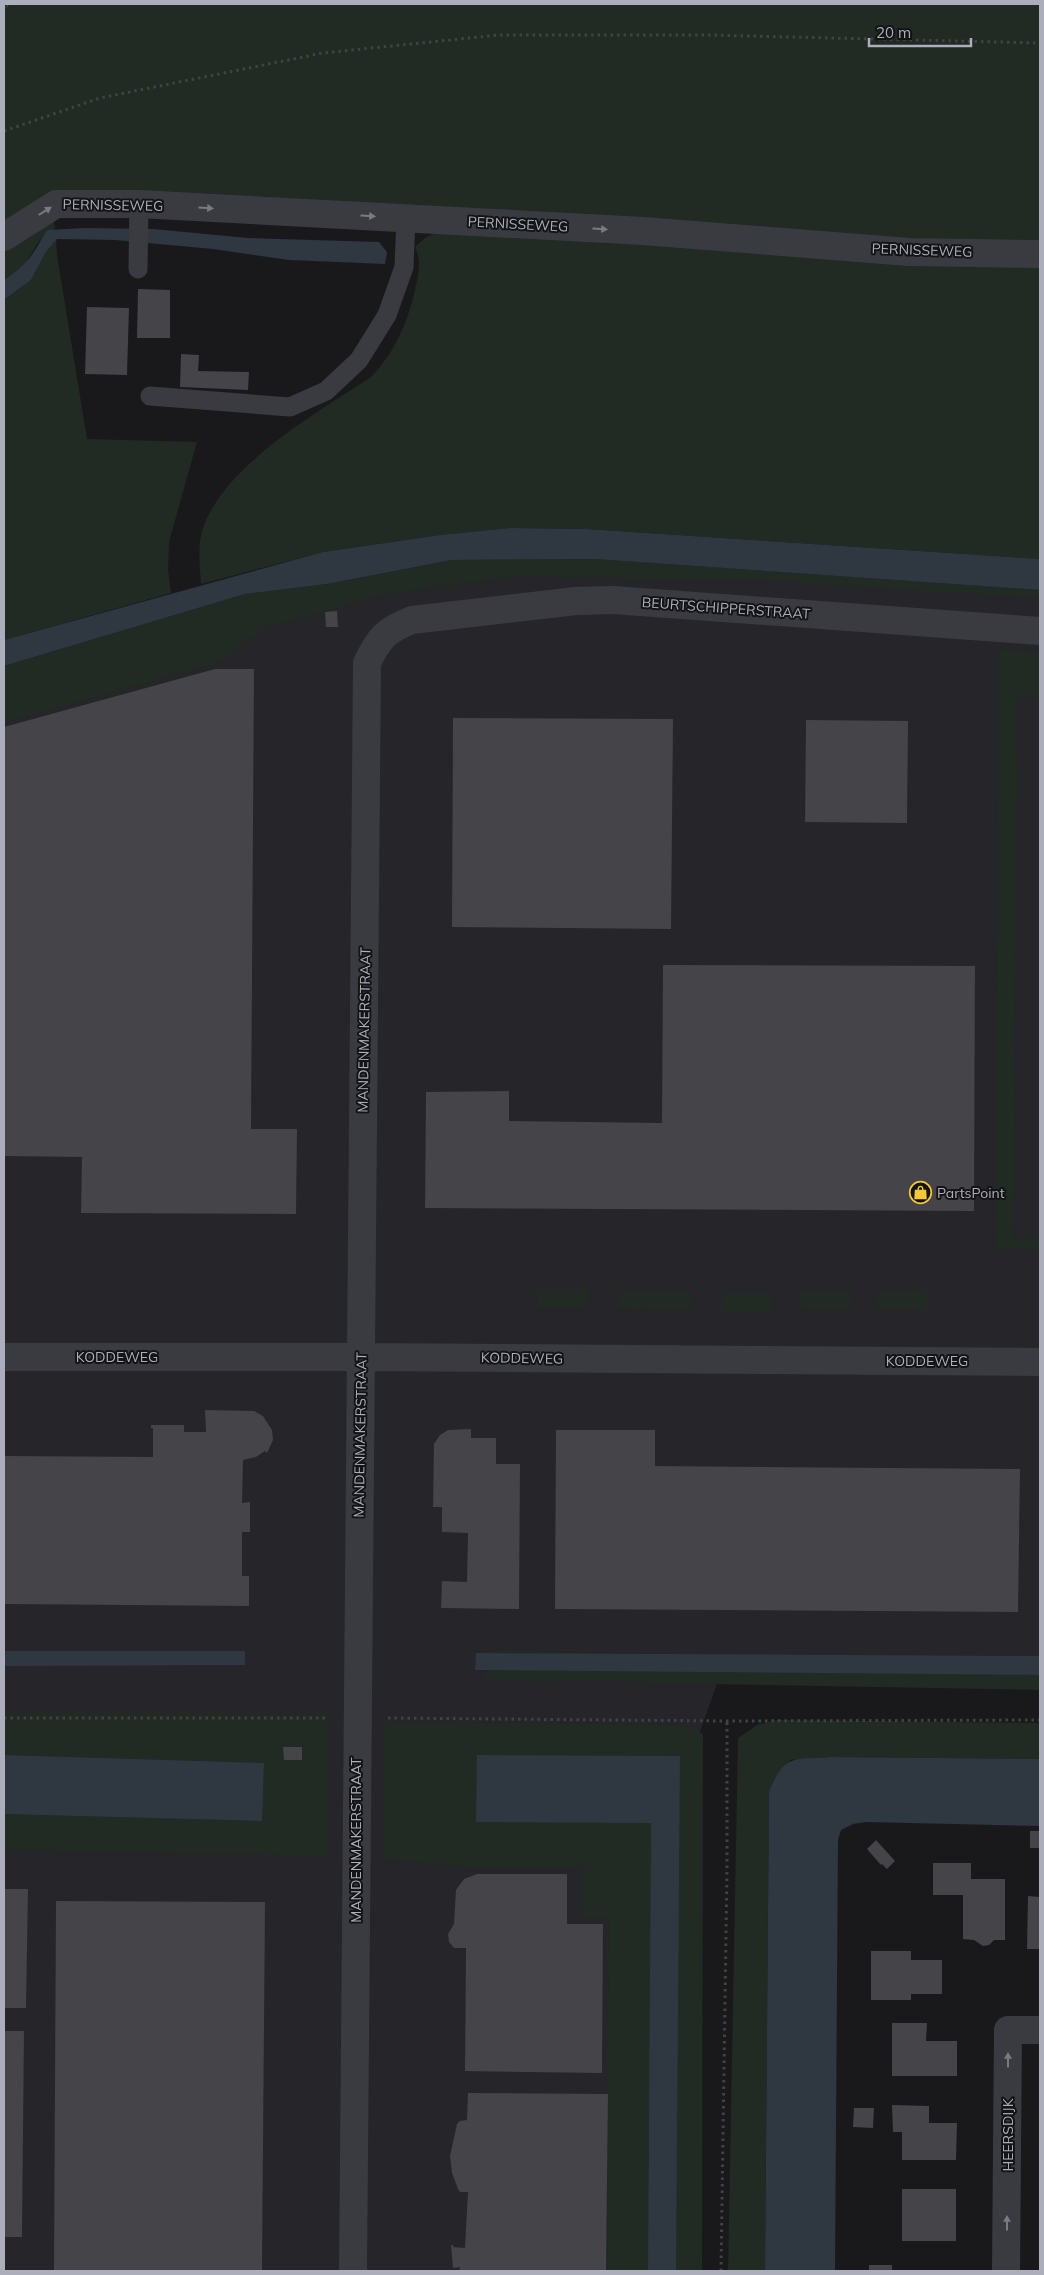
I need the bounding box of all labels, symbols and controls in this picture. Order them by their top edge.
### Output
scale bar [869,15,972,47]
text: 20 m [876,23,911,42]
street label: PERNISSEWEG [62,195,164,215]
one-way arrow [198,204,214,212]
one-way arrow [39,206,52,216]
street label: PERNISSEWEG [467,212,569,236]
one-way arrow [360,213,376,221]
one-way arrow [592,225,608,233]
street label: PERNISSEWEG [871,239,973,261]
street label: BEURTSCHIPPERSTRAAT [641,593,811,623]
street label: MANDENMAKERSTRAAT [354,947,374,1113]
shop icon: PartsPoint [909,1181,933,1205]
place label: PartsPoint [937,1184,1005,1202]
street label: KODDEWEG [76,1348,158,1366]
street label: KODDEWEG [481,1348,563,1368]
street label: MANDENMAKERSTRAAT [350,1352,370,1518]
street label: KODDEWEG [886,1352,968,1370]
street label: MANDENMAKERSTRAAT [347,1757,365,1923]
one-way arrow [1004,2052,1012,2068]
street label: HEERSDIJK [999,2097,1017,2172]
one-way arrow [1003,2214,1011,2230]

